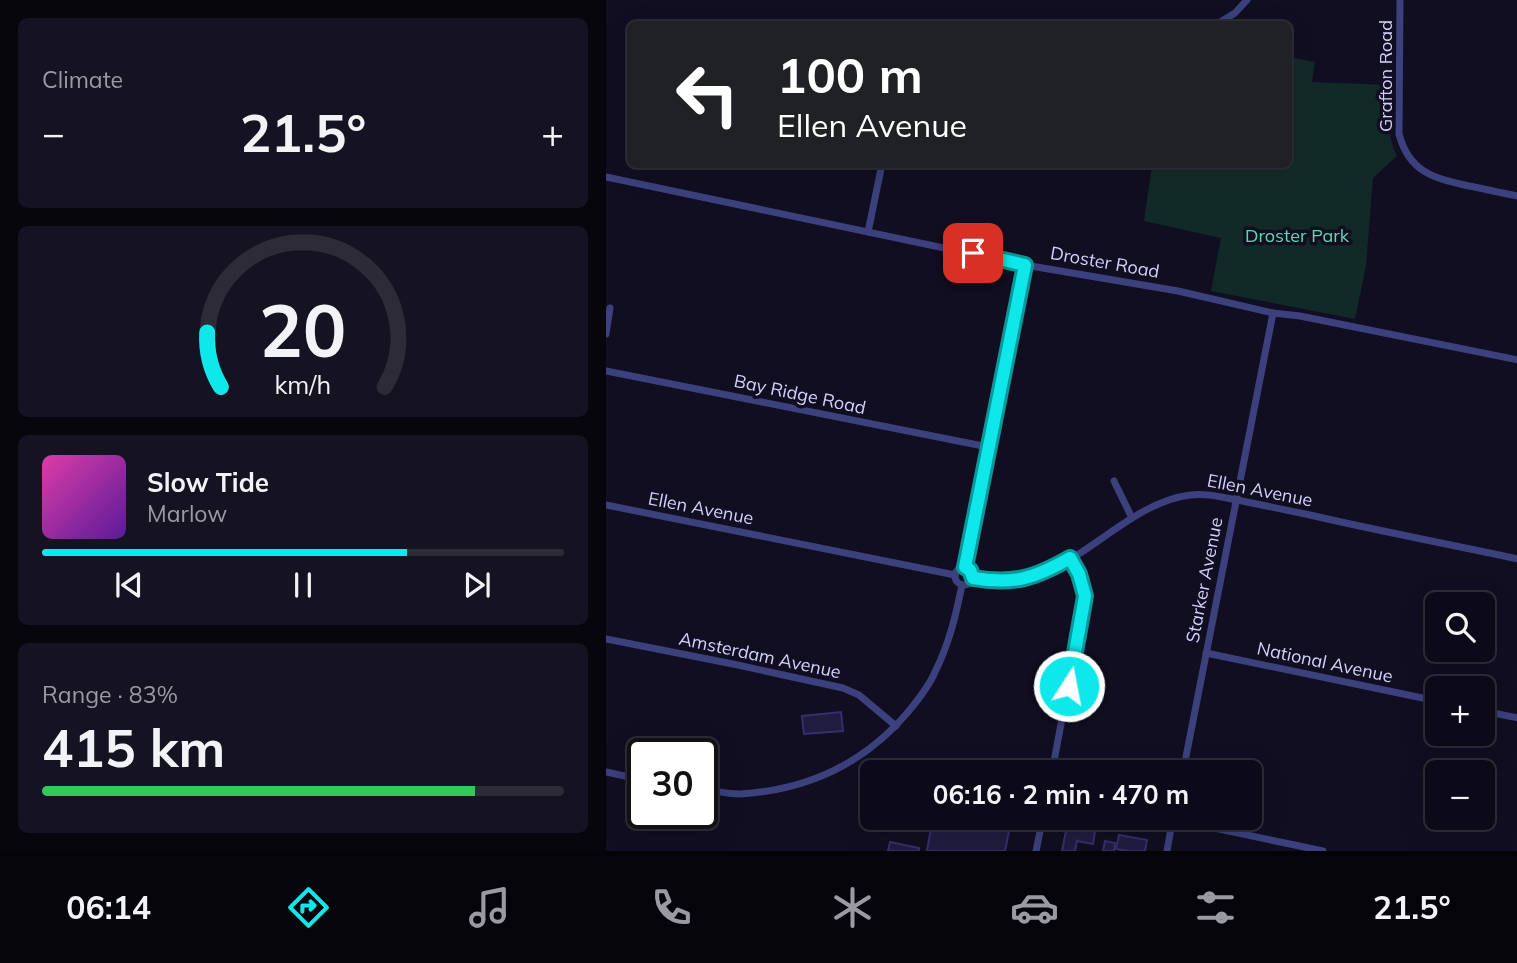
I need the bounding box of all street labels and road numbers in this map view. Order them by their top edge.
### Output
street label: Grafton Road [1374,20,1397,132]
street label: Droster Road [1049,241,1161,283]
street label: Bay Ridge Road [732,369,868,419]
street label: Ellen Avenue [1205,469,1315,511]
street label: Ellen Avenue [646,487,756,529]
street label: Starker Avenue [1181,515,1227,645]
street label: Amsterdam Avenue [677,627,843,683]
street label: National Avenue [1255,636,1395,688]

